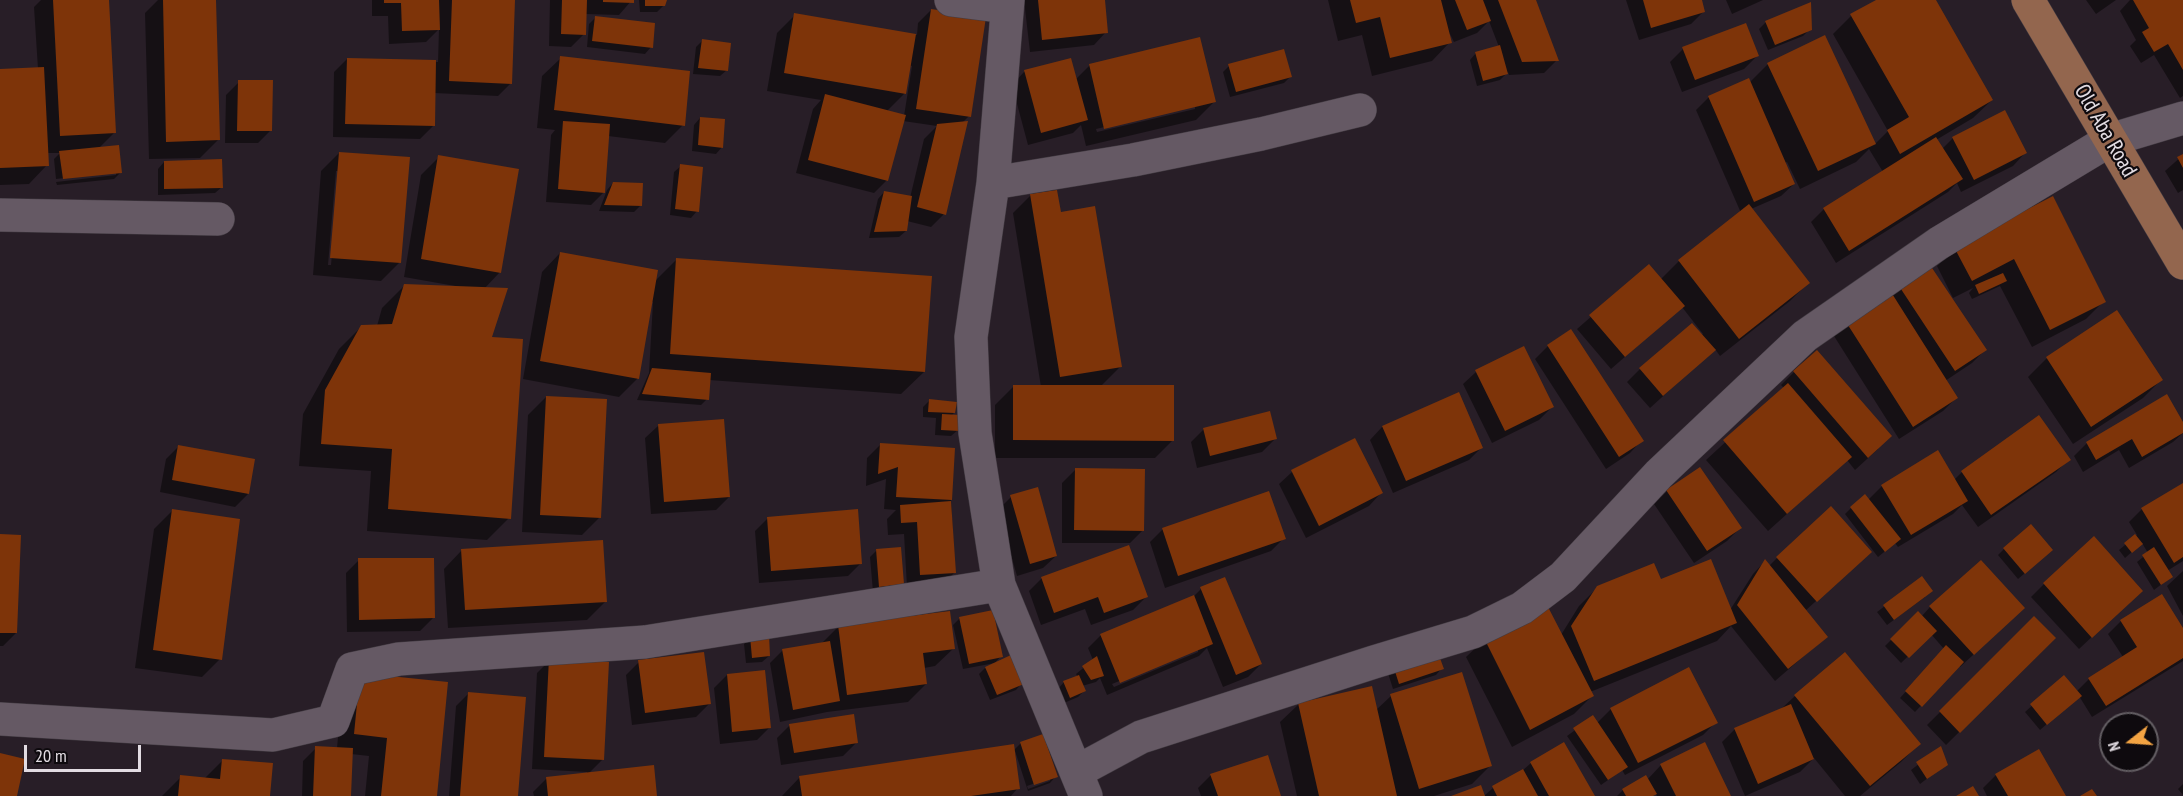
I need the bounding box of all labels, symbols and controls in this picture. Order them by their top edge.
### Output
street label: Old Aba Road [2068,80,2142,182]
north arrow [2099,712,2159,772]
scale bar [27,733,144,771]
text: N [2103,740,2125,754]
text: 20 m [35,744,67,767]

